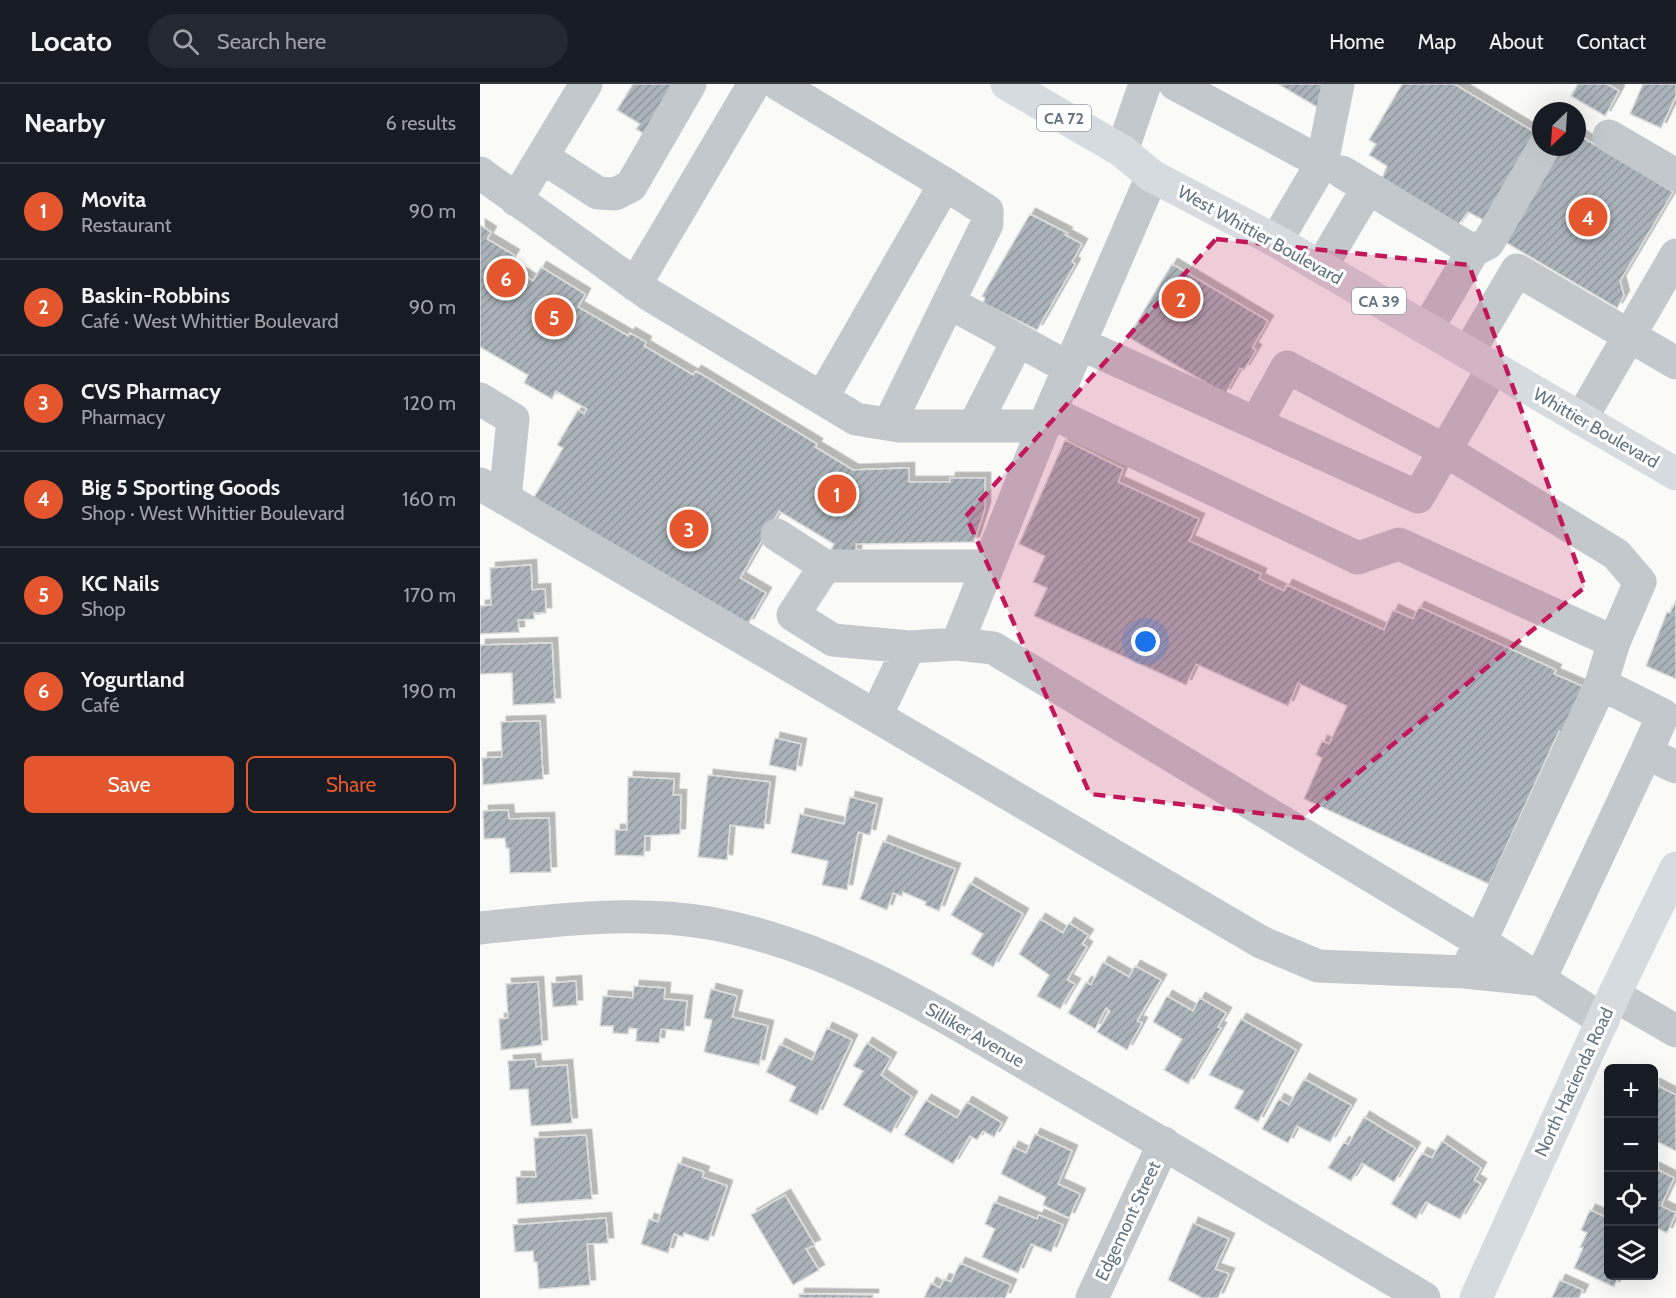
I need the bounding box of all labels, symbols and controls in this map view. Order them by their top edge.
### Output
search box [148,14,568,68]
text: Locato [30,24,112,58]
icon: search [169,25,202,58]
text: Search here [217,28,326,55]
text: Home [1329,29,1385,54]
text: Map [1418,29,1456,54]
text: About [1489,29,1543,54]
text: Contact [1576,29,1646,54]
north arrow [1532,102,1586,156]
road number: CA 72 [1037,105,1091,131]
text: Nearby [24,107,105,139]
text: 6 results [385,111,456,135]
street label: West Whittier Boulevard [1174,181,1346,289]
text: Movita [81,186,146,213]
pin: 4 [1568,194,1608,240]
text: 1 [40,199,47,223]
text: 90 m [409,199,456,223]
text: Restaurant [81,213,172,237]
pin: 6 [486,256,526,300]
pin: 2 [1162,276,1200,322]
text: Baskin-Robbins [81,282,230,309]
road number: CA 39 [1352,288,1406,314]
pin: 5 [534,294,574,340]
text: 2 [38,295,49,319]
text: 90 m [409,295,456,319]
text: Café · West Whittier Boulevard [81,309,339,333]
text: CVS Pharmacy [81,378,221,405]
street label: Whittier Boulevard [1529,383,1663,473]
text: 3 [38,391,49,415]
text: 120 m [403,391,456,415]
text: Pharmacy [81,405,165,429]
pin: 1 [818,472,856,516]
text: Big 5 Sporting Goods [81,474,280,501]
text: 4 [37,487,50,511]
text: 160 m [402,487,456,511]
text: Shop · West Whittier Boulevard [81,501,345,525]
pin: 3 [670,506,708,552]
text: KC Nails [81,570,159,597]
text: 5 [38,583,49,607]
text: 170 m [404,583,456,607]
text: Shop [81,597,126,621]
your location [1131,627,1160,656]
text: Yogurtland [81,666,184,693]
text: 6 [38,679,49,703]
text: 190 m [402,679,456,703]
text: Café [81,693,119,717]
button: Save [24,756,234,813]
button: Share [246,756,456,813]
street label: Silliker Avenue [922,998,1028,1072]
street label: North Hacienda Road [1530,1004,1618,1160]
map controls [1604,1064,1658,1280]
button: + [1604,1064,1658,1118]
button: − [1604,1118,1658,1172]
street label: Edgemont Street [1091,1158,1165,1284]
button: locate [1604,1172,1658,1226]
button: layers [1604,1226,1658,1280]

